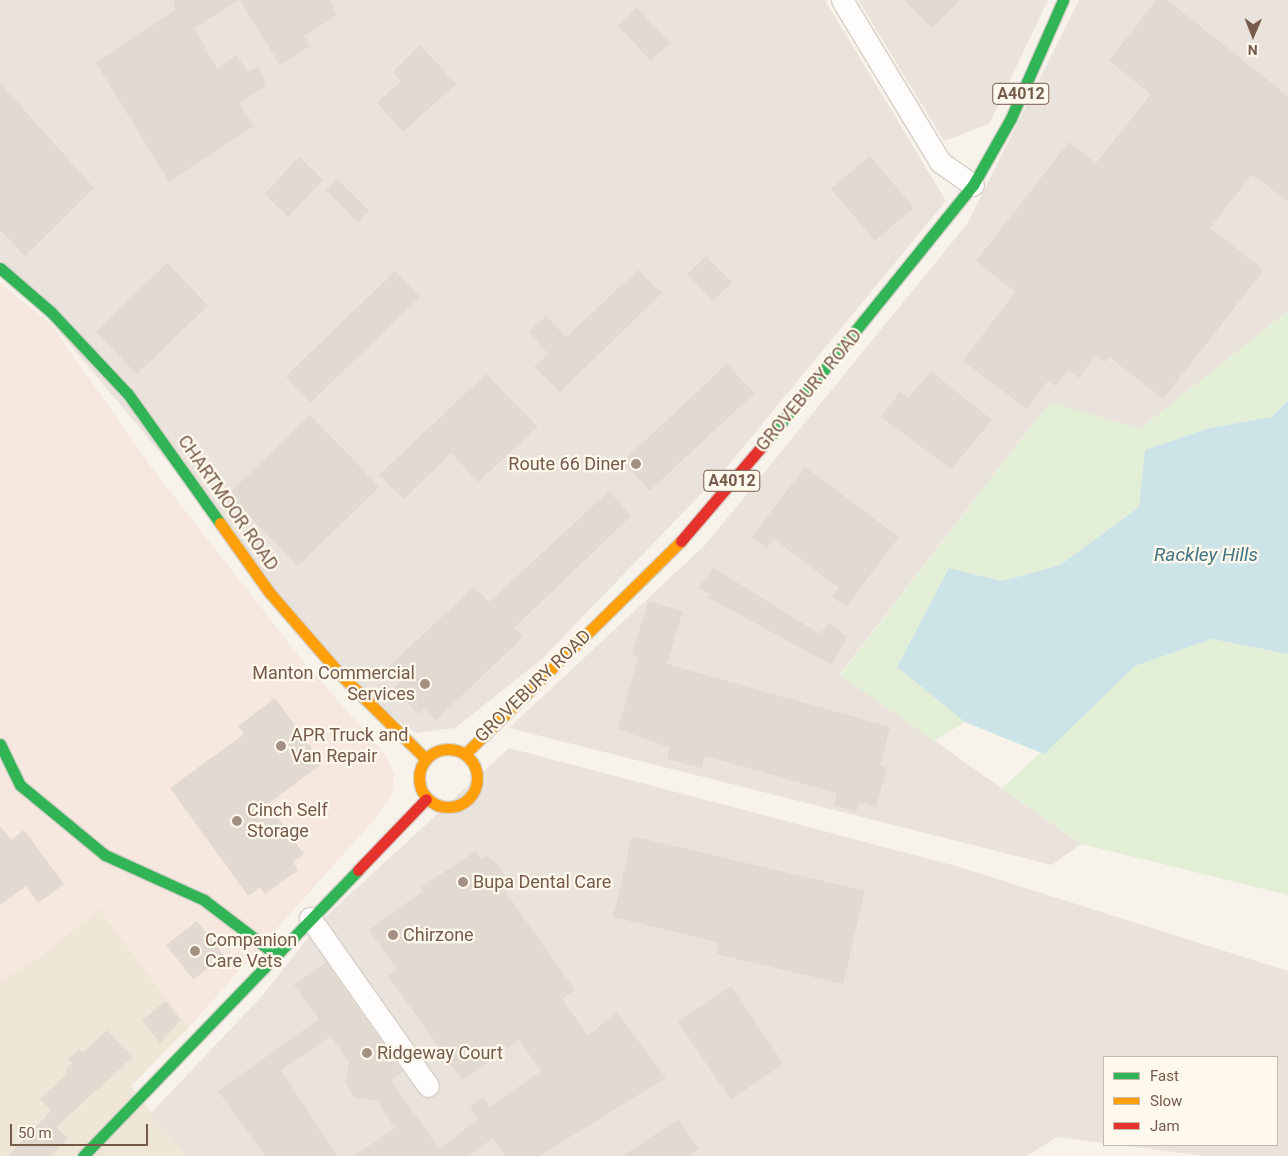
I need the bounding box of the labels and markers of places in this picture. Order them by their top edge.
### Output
place label: Route 66 Diner [508,453,626,475]
marker: Route 66 Diner [630,458,642,470]
place label: Manton Commercial Services [252,663,415,706]
marker: Manton Commercial Services [419,678,431,690]
place label: APR Truck and Van Repair [291,725,409,768]
marker: APR Truck and Van Repair [275,740,287,752]
place label: Cinch Self Storage [247,800,328,842]
marker: Cinch Self Storage [231,815,243,827]
place label: Bupa Dental Care [473,871,611,893]
marker: Bupa Dental Care [457,876,469,888]
place label: Chirzone [403,924,474,946]
marker: Chirzone [387,929,399,941]
place label: Companion Care Vets [205,930,297,972]
marker: Companion Care Vets [189,945,201,957]
place label: Ridgeway Court [377,1042,503,1064]
marker: Ridgeway Court [361,1047,373,1059]

